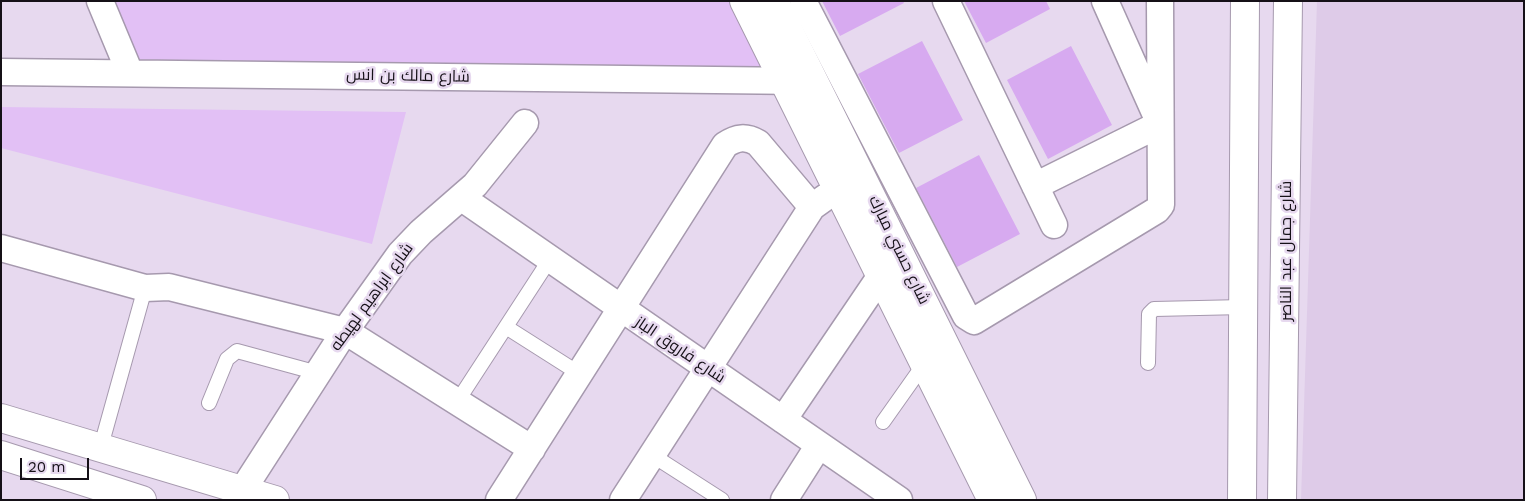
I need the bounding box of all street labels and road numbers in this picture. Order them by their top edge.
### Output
street label: شارع مالك بن انس [346,65,470,87]
street label: شارع جمال عبد الناصر [1276,181,1296,321]
street label: شارع حسني مبارك [864,192,934,308]
street label: شارع ابراهيم لهيطه [326,239,418,355]
street label: شارع فاروق الباز [631,313,729,387]

